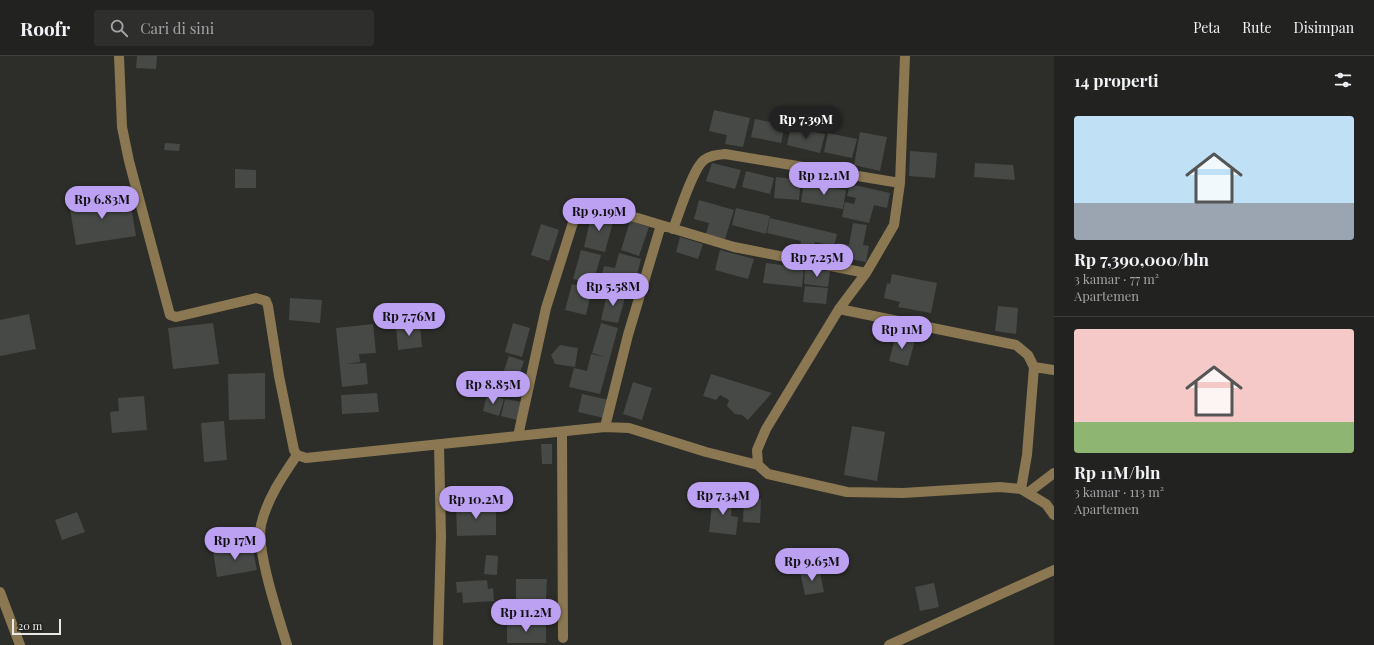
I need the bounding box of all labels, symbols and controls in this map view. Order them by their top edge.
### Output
search box [94,10,374,46]
text: Roofr [20,15,70,41]
icon: search [108,17,130,39]
text: Cari di sini [140,18,214,38]
text: Peta [1193,18,1220,37]
text: Rute [1242,18,1272,37]
text: Disimpan [1294,18,1354,37]
text: 14 properti [1074,69,1159,91]
icon: filters [1332,69,1354,91]
pin: Rp 7.39M [765,106,847,140]
text: Rp 7.39M [779,110,833,127]
icon: home [1178,142,1250,214]
pin: Rp 12.1M [783,162,865,196]
text: Rp 12.1M [798,166,850,183]
pin: Rp 6.83M [61,186,143,220]
text: Rp 6.83M [74,190,130,207]
pin: Rp 9.19M [558,198,640,232]
text: Rp 9.19M [572,202,626,219]
pin: Rp 7.25M [776,244,858,278]
text: Rp 7.25M [790,248,844,265]
text: Rp 7,390,000/bln [1074,248,1209,270]
text: 3 kamar · 77 m² [1074,270,1159,287]
pin: Rp 5.58M [572,273,654,307]
text: Rp 5.58M [586,277,640,294]
text: Apartemen [1074,287,1139,304]
pin: Rp 7.76M [368,303,450,337]
text: Rp 7.76M [382,307,436,324]
pin: Rp 11M [869,316,935,350]
text: Rp 11M [881,320,923,337]
icon: home [1178,355,1250,427]
pin: Rp 8.85M [452,371,534,405]
text: Rp 8.85M [465,375,521,392]
text: Rp 11M/bln [1074,461,1160,483]
pin: Rp 7.34M [682,482,764,516]
text: 3 kamar · 113 m² [1074,483,1164,500]
pin: Rp 10.2M [435,486,517,520]
text: Rp 7.34M [696,486,750,503]
text: Rp 10.2M [448,490,504,507]
text: Apartemen [1074,500,1139,517]
pin: Rp 17M [202,527,268,561]
text: Rp 17M [214,531,256,548]
pin: Rp 9.65M [771,548,853,582]
text: Rp 9.65M [784,552,840,569]
pin: Rp 11.2M [485,599,567,633]
text: Rp 11.2M [500,603,552,620]
scale bar [12,617,61,636]
text: 20 m [18,618,42,633]

